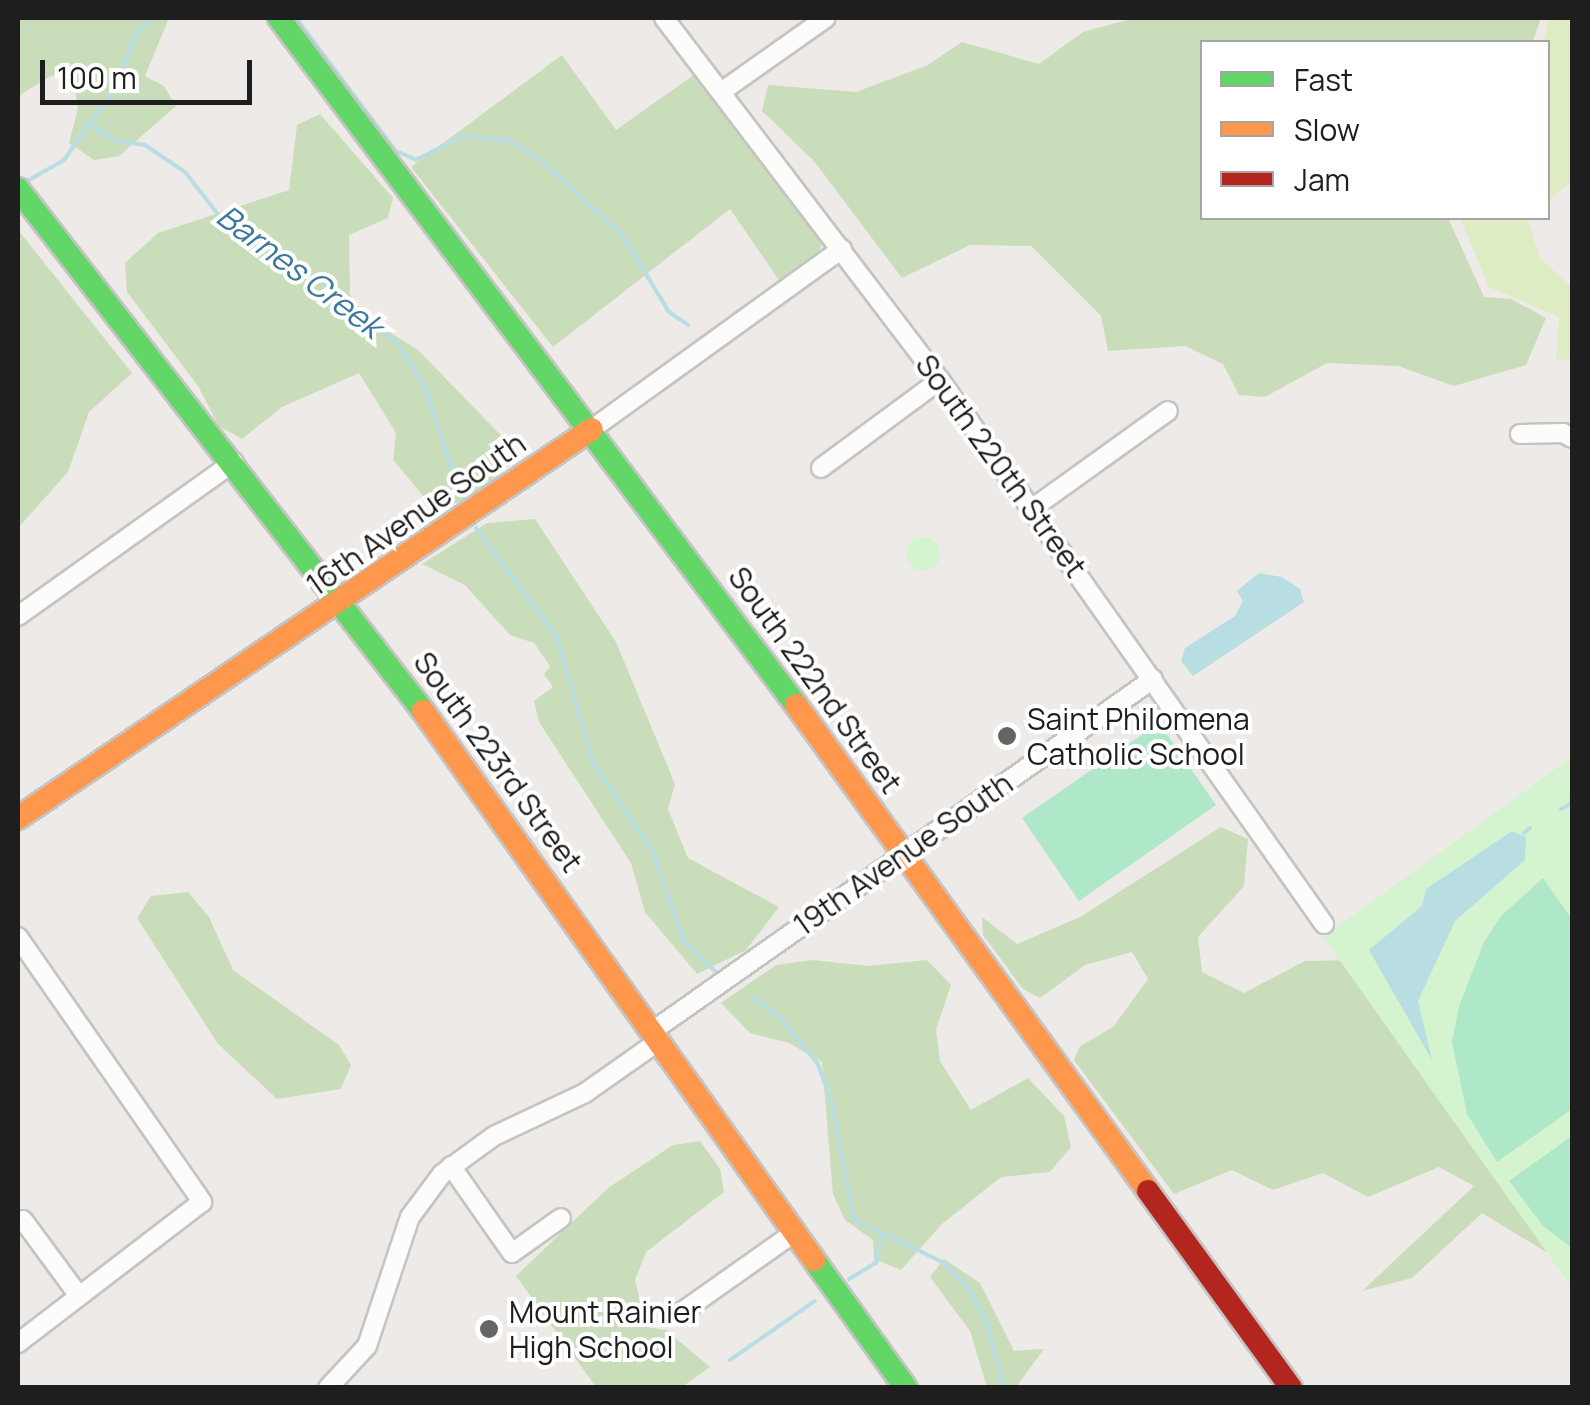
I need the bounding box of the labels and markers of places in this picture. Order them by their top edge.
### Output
place label: Saint Philomena Catholic School [1027,701,1250,772]
marker: Saint Philomena Catholic School [996,725,1018,747]
place label: Mount Rainier High School [509,1294,701,1364]
marker: Mount Rainier High School [478,1318,500,1340]

